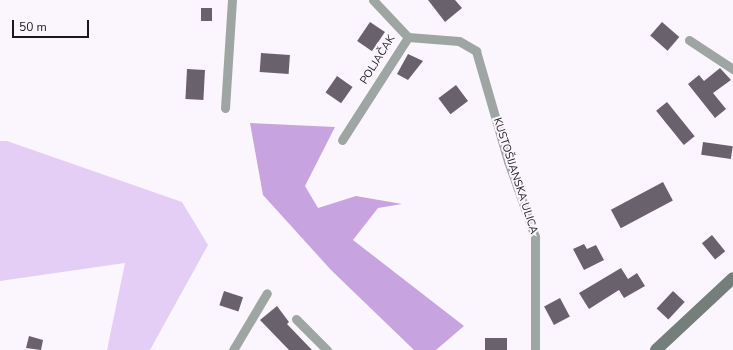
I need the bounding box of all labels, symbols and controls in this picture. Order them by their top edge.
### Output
scale bar [14,12,91,38]
text: 50 m [19,19,47,35]
street label: POLJAČAK [358,33,398,87]
street label: KUSTOŠIJANSKA ULICA [490,116,540,236]

